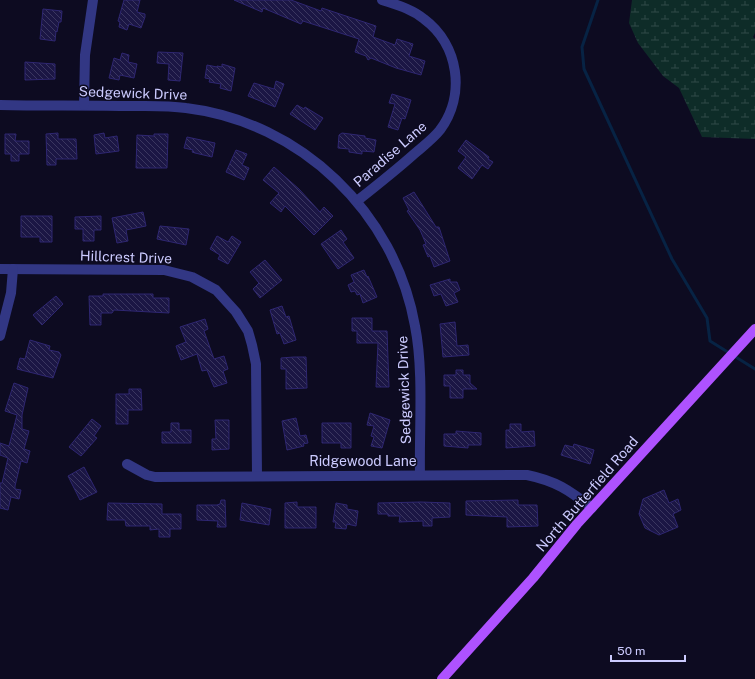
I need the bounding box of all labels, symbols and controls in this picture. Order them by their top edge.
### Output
street label: Sedgewick Drive [78,83,188,103]
street label: Paradise Lane [350,118,430,190]
street label: Hillcrest Drive [80,247,172,267]
street label: Sedgewick Drive [394,335,414,445]
street label: North Butterfield Road [533,433,641,555]
street label: Ridgewood Lane [309,453,417,469]
scale bar [611,637,685,663]
text: 50 m [617,644,645,658]

